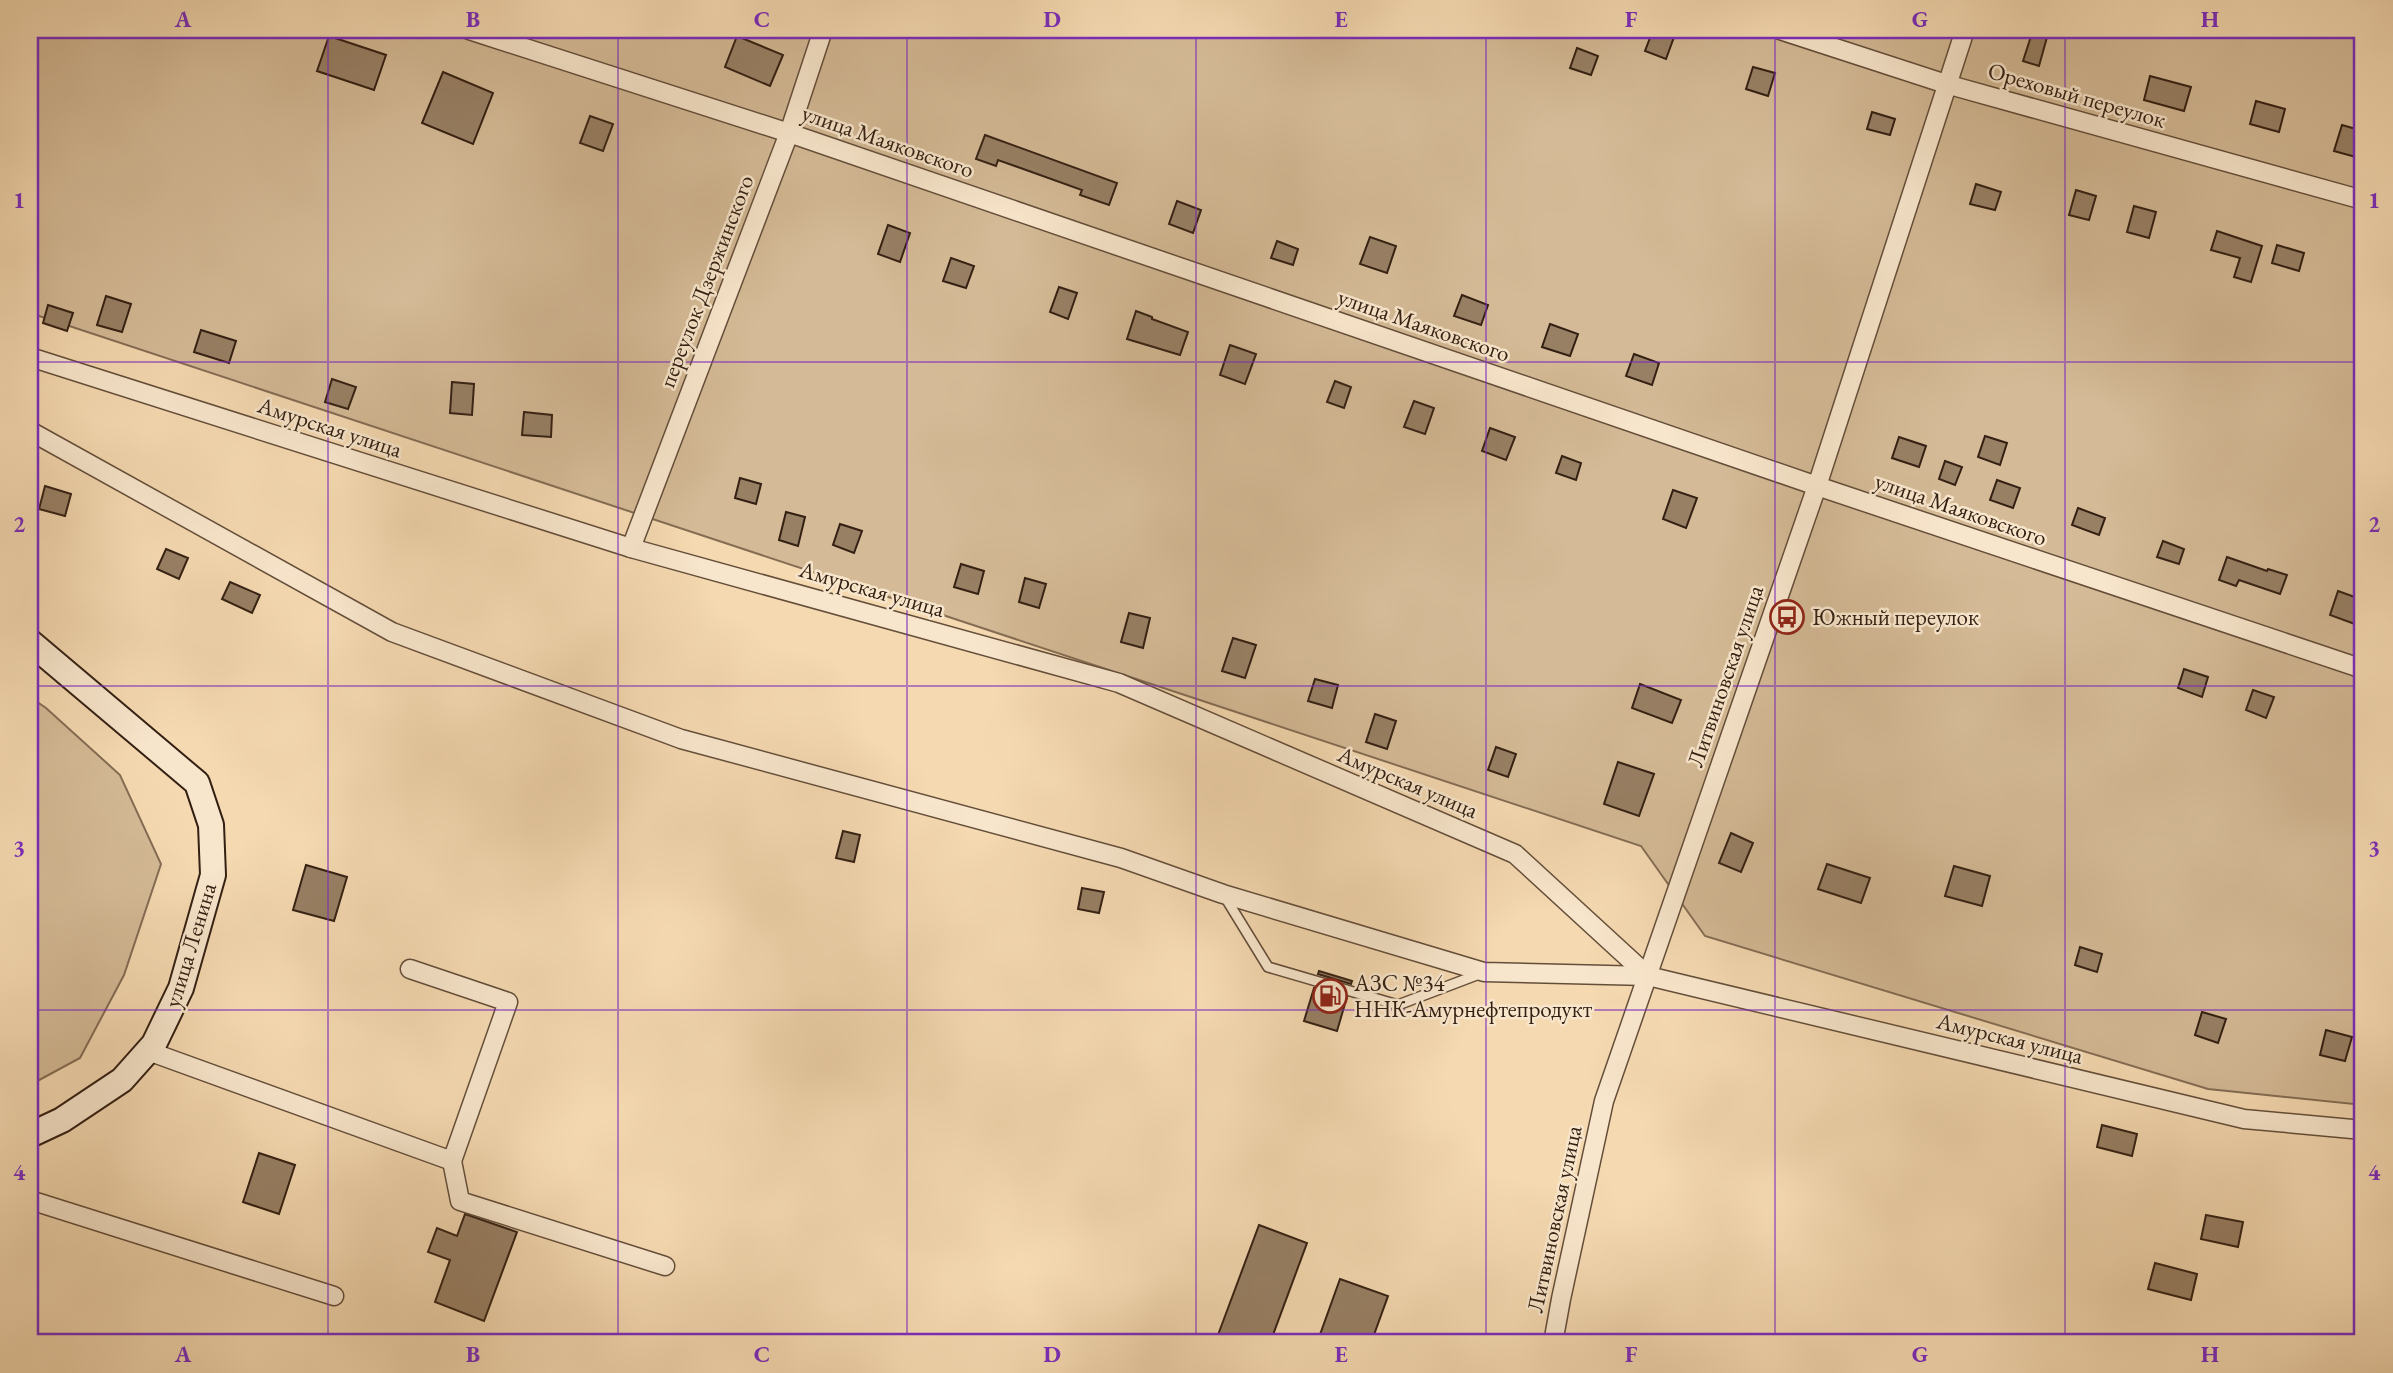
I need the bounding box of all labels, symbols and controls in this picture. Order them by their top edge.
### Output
text: A [174,4,192,34]
text: B [466,4,480,34]
text: C [754,4,770,34]
text: D [1043,4,1061,34]
text: E [1334,4,1348,34]
text: F [1625,4,1638,34]
text: G [1912,4,1928,34]
text: H [2201,4,2219,34]
street label: Ореховый переулок [1985,55,2169,135]
street label: улица Маяковского [798,97,978,185]
street label: переулок Дзержинского [652,171,760,391]
text: 1 [13,185,25,215]
text: 1 [2368,185,2380,215]
street label: улица Маяковского [1334,281,1514,369]
street label: Амурская улица [253,389,407,465]
street label: улица Маяковского [1871,465,2051,553]
text: 2 [13,509,25,539]
text: 2 [2368,509,2380,539]
street label: Амурская улица [795,554,949,624]
street label: Литвиновская улица [1680,580,1770,771]
bus stop icon: Южный переулок [1768,598,1806,636]
place label: Южный переулок [1812,602,1979,632]
street label: Амурская улица [1332,739,1484,825]
text: 3 [13,833,25,863]
text: 3 [2368,833,2380,863]
street label: улица Ленина [157,878,223,1011]
place label: АЗС №34 ННК-Амурнефтепродукт [1353,968,1593,1024]
fuel station icon: АЗС №34 ННК-Амурнефтепродукт [1311,977,1349,1015]
street label: Амурская улица [1933,1005,2087,1071]
street label: Литвиновская улица [1520,1122,1589,1315]
text: 4 [13,1157,26,1187]
text: 4 [2368,1157,2381,1187]
text: A [174,1339,192,1369]
text: B [466,1339,480,1369]
text: C [754,1339,770,1369]
text: D [1043,1339,1061,1369]
text: E [1334,1339,1348,1369]
text: F [1625,1339,1638,1369]
text: G [1912,1339,1928,1369]
text: H [2201,1339,2219,1369]

